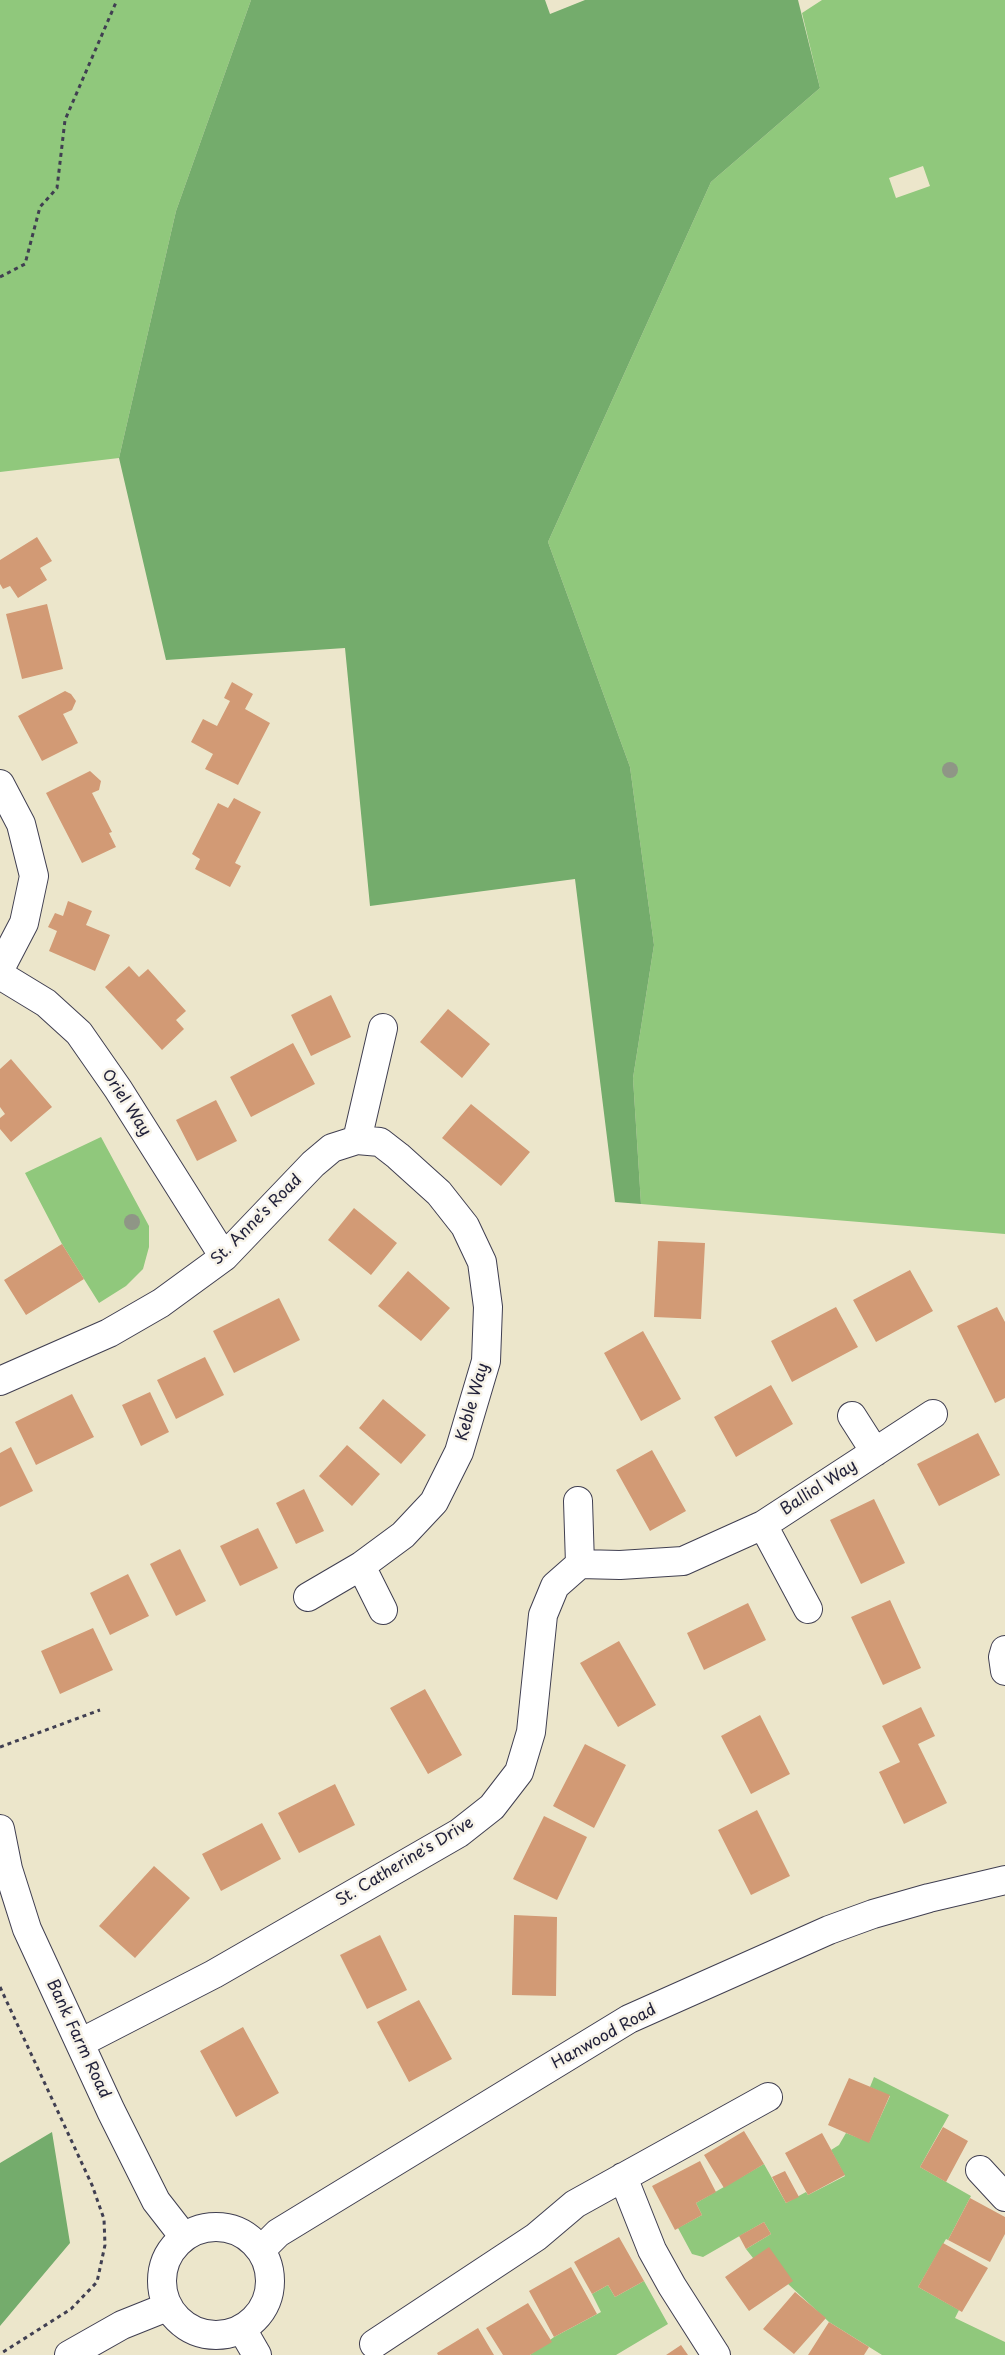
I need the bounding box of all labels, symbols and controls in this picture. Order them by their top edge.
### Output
street label: Oriel Way [97,1066,155,1140]
street label: St. Anne's Road [208,1171,306,1269]
street label: Keble Way [453,1361,493,1443]
street label: Balliol Way [777,1456,861,1520]
street label: St. Catherine's Drive [333,1813,477,1911]
street label: Bank Farm Road [42,1976,114,2102]
street label: Hanwood Road [548,2000,660,2074]

